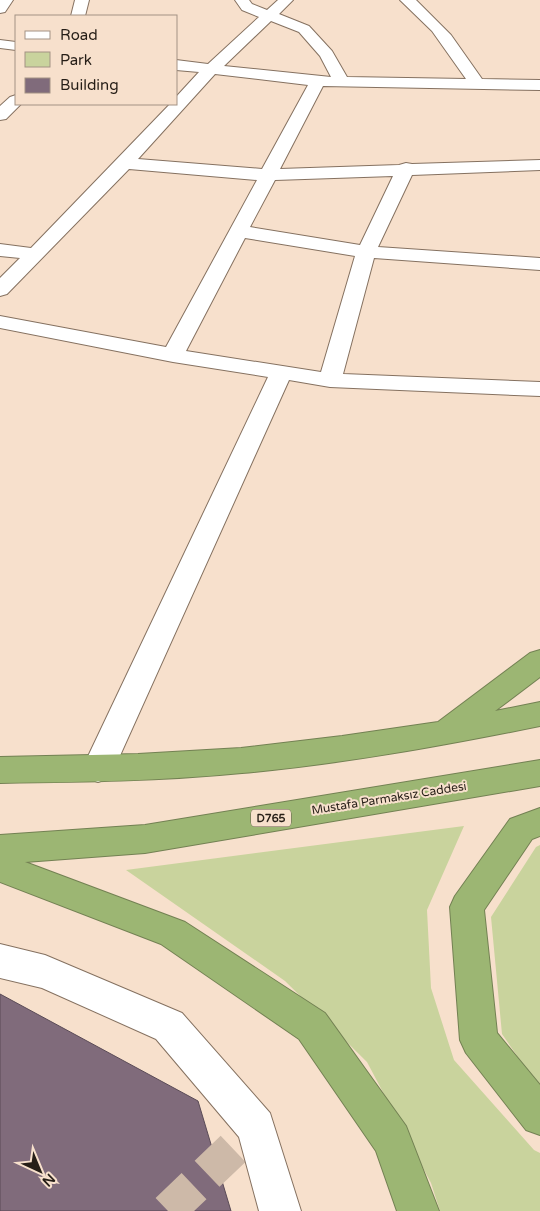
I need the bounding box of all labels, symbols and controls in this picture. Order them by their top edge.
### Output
legend [15,15,178,105]
text: Road [60,26,98,44]
text: Park [60,51,92,69]
text: Building [60,76,119,94]
street label: Mustafa Parmaksız Caddesi [310,779,468,817]
road number: D765 [251,810,291,826]
north arrow [15,1146,65,1196]
text: N [39,1170,59,1190]

